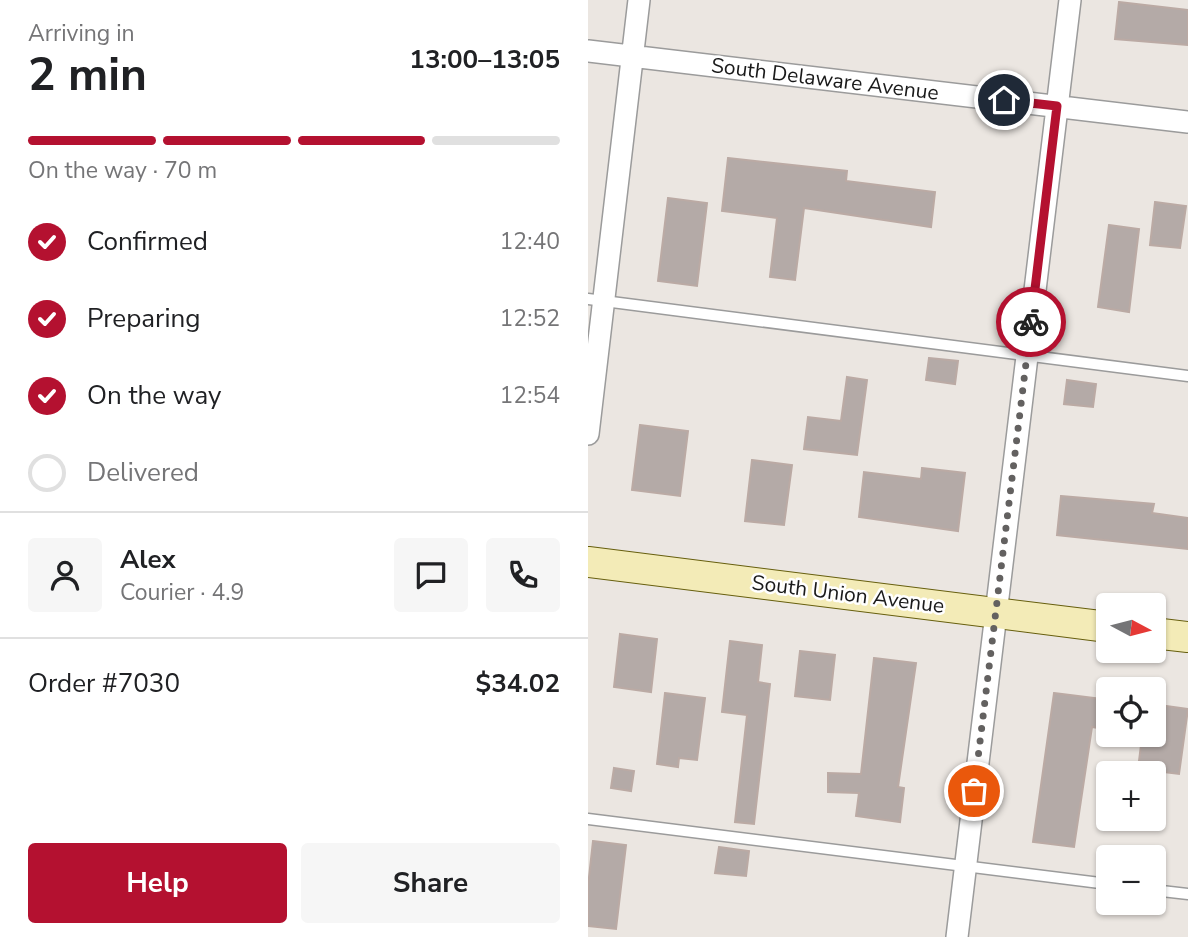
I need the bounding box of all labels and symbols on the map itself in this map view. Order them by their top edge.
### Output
street label: South Delaware Avenue [710,51,940,107]
pin [974,70,1034,130]
courier [996,287,1066,357]
street label: South Union Avenue [750,568,946,620]
north arrow [1096,593,1166,663]
pin [944,761,1004,821]

